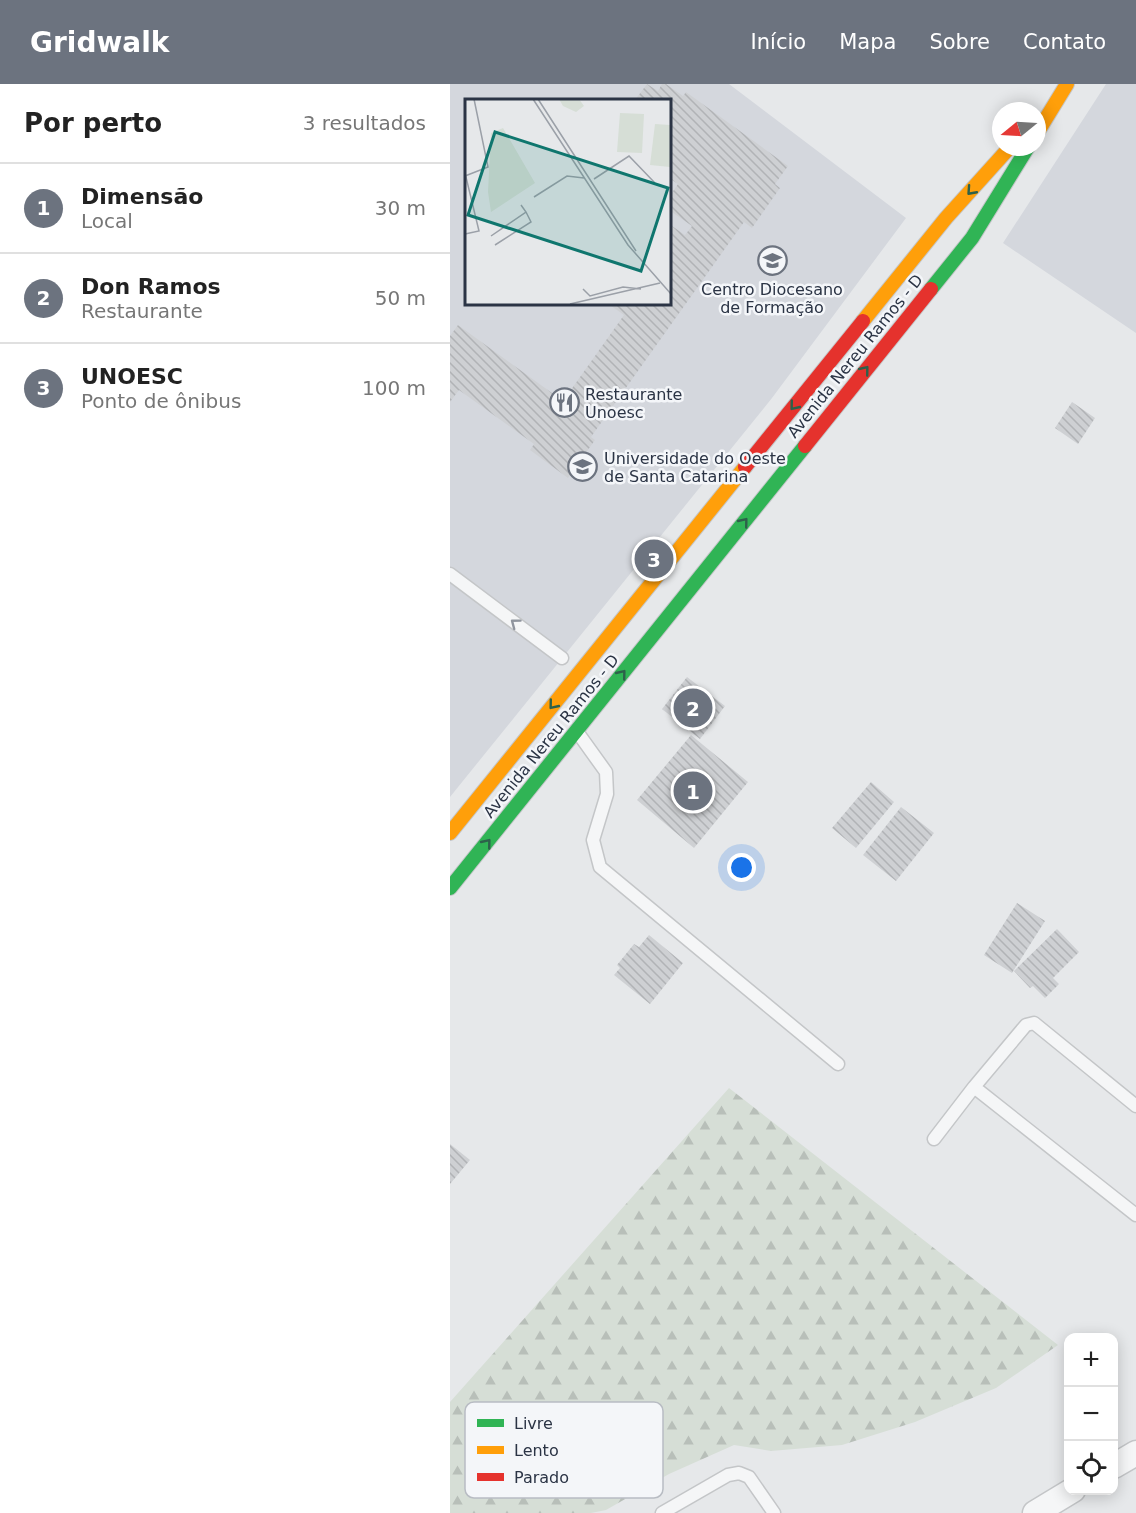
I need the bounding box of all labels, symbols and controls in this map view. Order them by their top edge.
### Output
text: Gridwalk [30,26,169,59]
text: Início [751,30,806,54]
text: Mapa [839,30,896,54]
text: Sobre [929,30,990,54]
text: Contato [1023,30,1106,54]
inset map [465,99,670,304]
north arrow [992,102,1046,156]
text: Por perto [24,108,162,138]
text: 3 resultados [303,111,426,135]
text: Dimensão [81,184,203,209]
one-way arrow [967,184,978,195]
text: 1 [37,196,50,220]
text: 30 m [375,196,426,220]
text: Local [81,209,133,233]
school or university icon: Centro Diocesano de Formação [756,245,788,277]
street label: Avenida Nereu Ramos - D [783,271,927,441]
text: Don Ramos [81,274,221,299]
place label: Centro Diocesano de Formação [701,280,843,317]
text: 2 [37,286,50,310]
text: 50 m [375,286,426,310]
text: Restaurante [81,299,203,323]
text: UNOESC [81,364,183,389]
one-way arrow [858,365,869,376]
text: 3 [37,376,50,400]
text: 100 m [362,376,426,400]
place label: Restaurante Unoesc [585,385,682,422]
restaurant icon: Restaurante Unoesc [548,387,580,419]
text: Ponto de ônibus [81,389,241,413]
one-way arrow [791,400,802,411]
place label: Universidade do Oeste de Santa Catarina [604,449,786,486]
school or university icon: Universidade do Oeste de Santa Catarina [567,451,599,483]
one-way arrow [736,518,747,529]
pin: 3 [634,536,674,582]
one-way arrow [511,619,522,630]
street label: Avenida Nereu Ramos - D [479,651,623,821]
one-way arrow [614,670,625,681]
pin: 2 [674,686,712,730]
one-way arrow [549,698,560,709]
pin: 1 [674,768,712,814]
one-way arrow [479,838,490,849]
your location [727,853,756,882]
map controls [1064,1333,1118,1495]
button: + [1064,1333,1118,1387]
button: − [1064,1387,1118,1441]
legend [465,1402,663,1498]
text: Livre [514,1414,553,1433]
text: Lento [514,1441,559,1460]
button: locate [1064,1441,1118,1495]
text: Parado [514,1468,569,1487]

